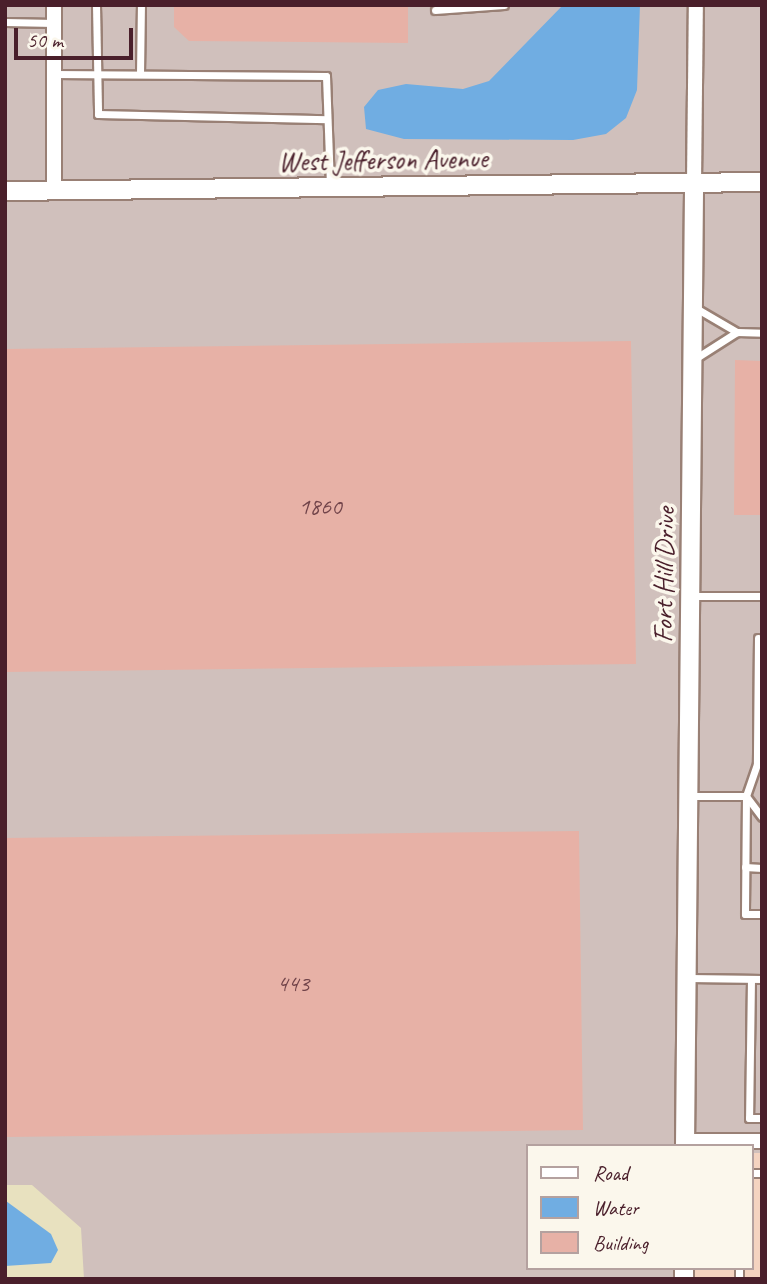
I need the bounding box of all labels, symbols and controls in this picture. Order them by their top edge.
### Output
scale bar [18,14,136,58]
text: 50 m [27,27,63,53]
street label: West Jefferson Avenue [278,141,488,179]
house number: 1860 [298,493,342,521]
street label: Fort Hill Drive [646,507,682,643]
house number: 443 [277,970,309,998]
legend [526,1144,753,1270]
text: Road [593,1160,628,1186]
text: Water [593,1195,639,1221]
text: Building [593,1230,648,1256]

